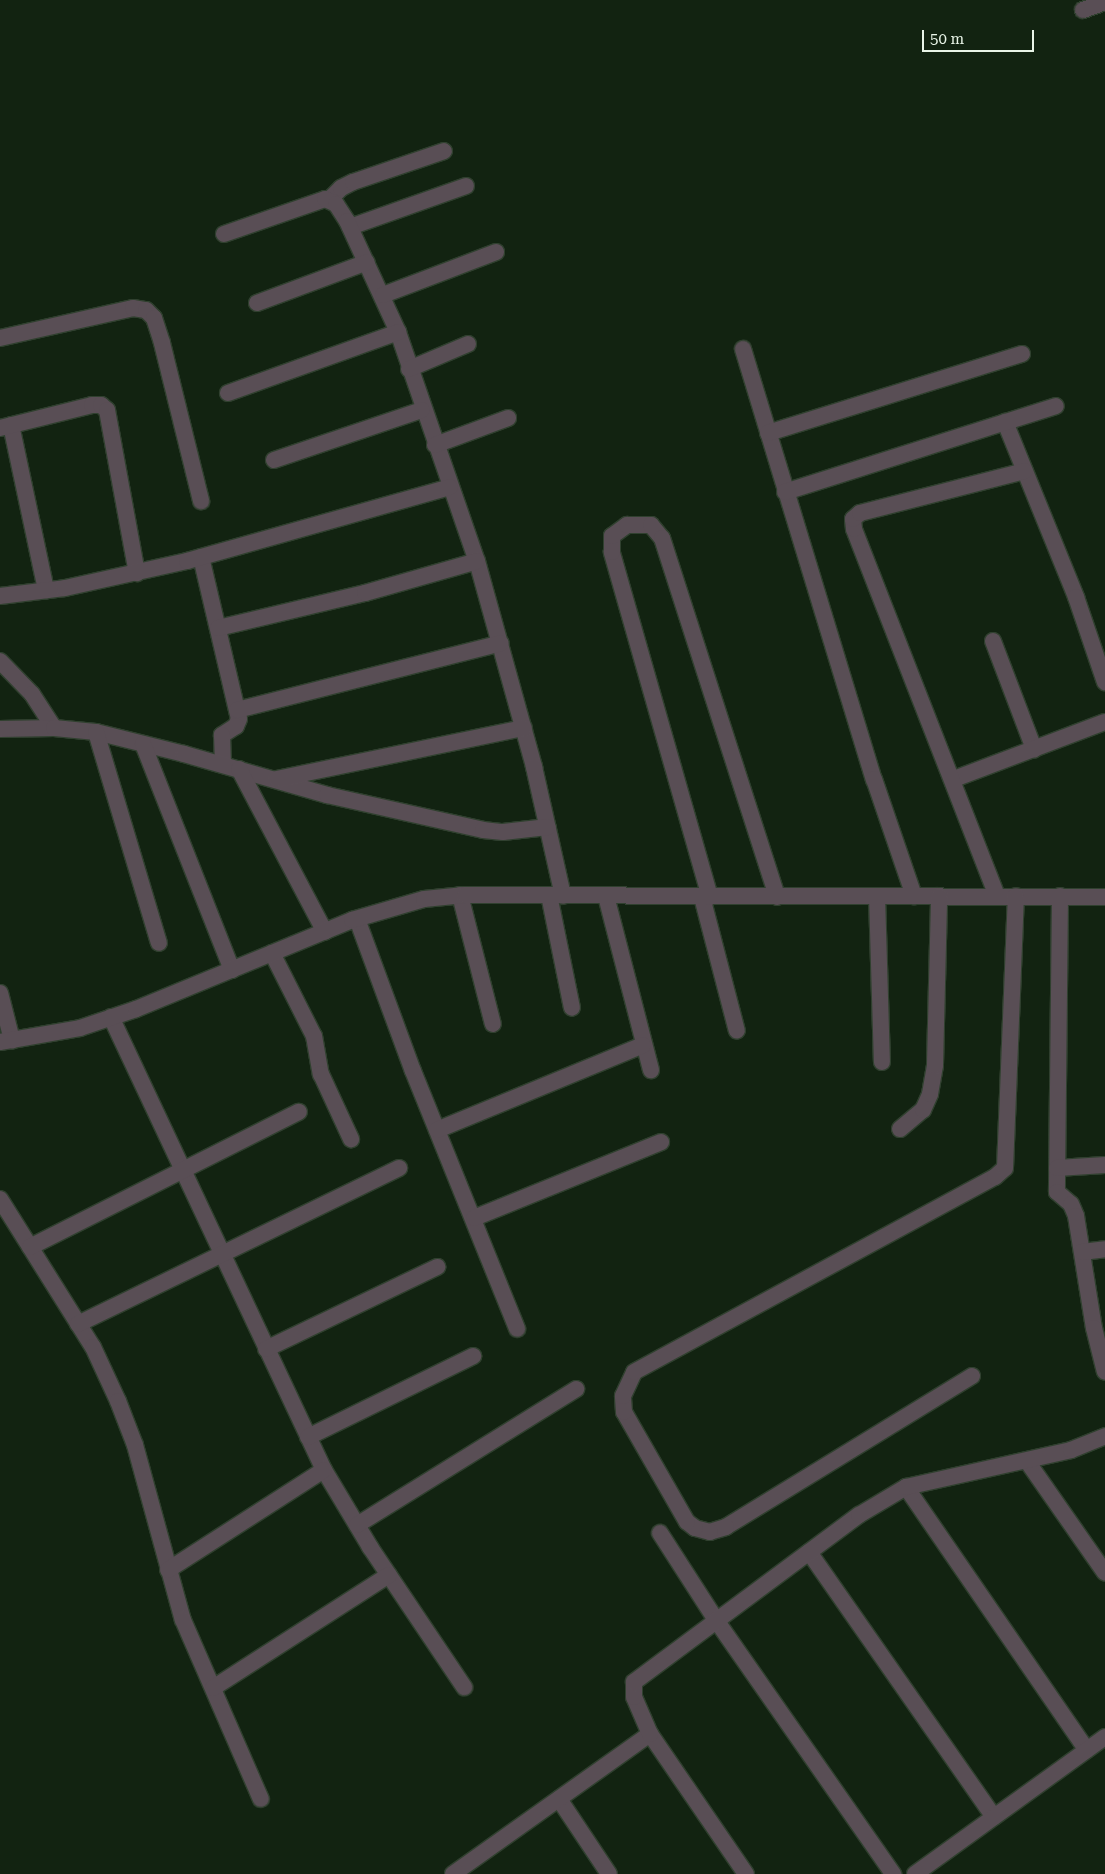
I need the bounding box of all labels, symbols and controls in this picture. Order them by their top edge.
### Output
scale bar [925,20,1038,52]
text: 50 m [930,30,964,48]

